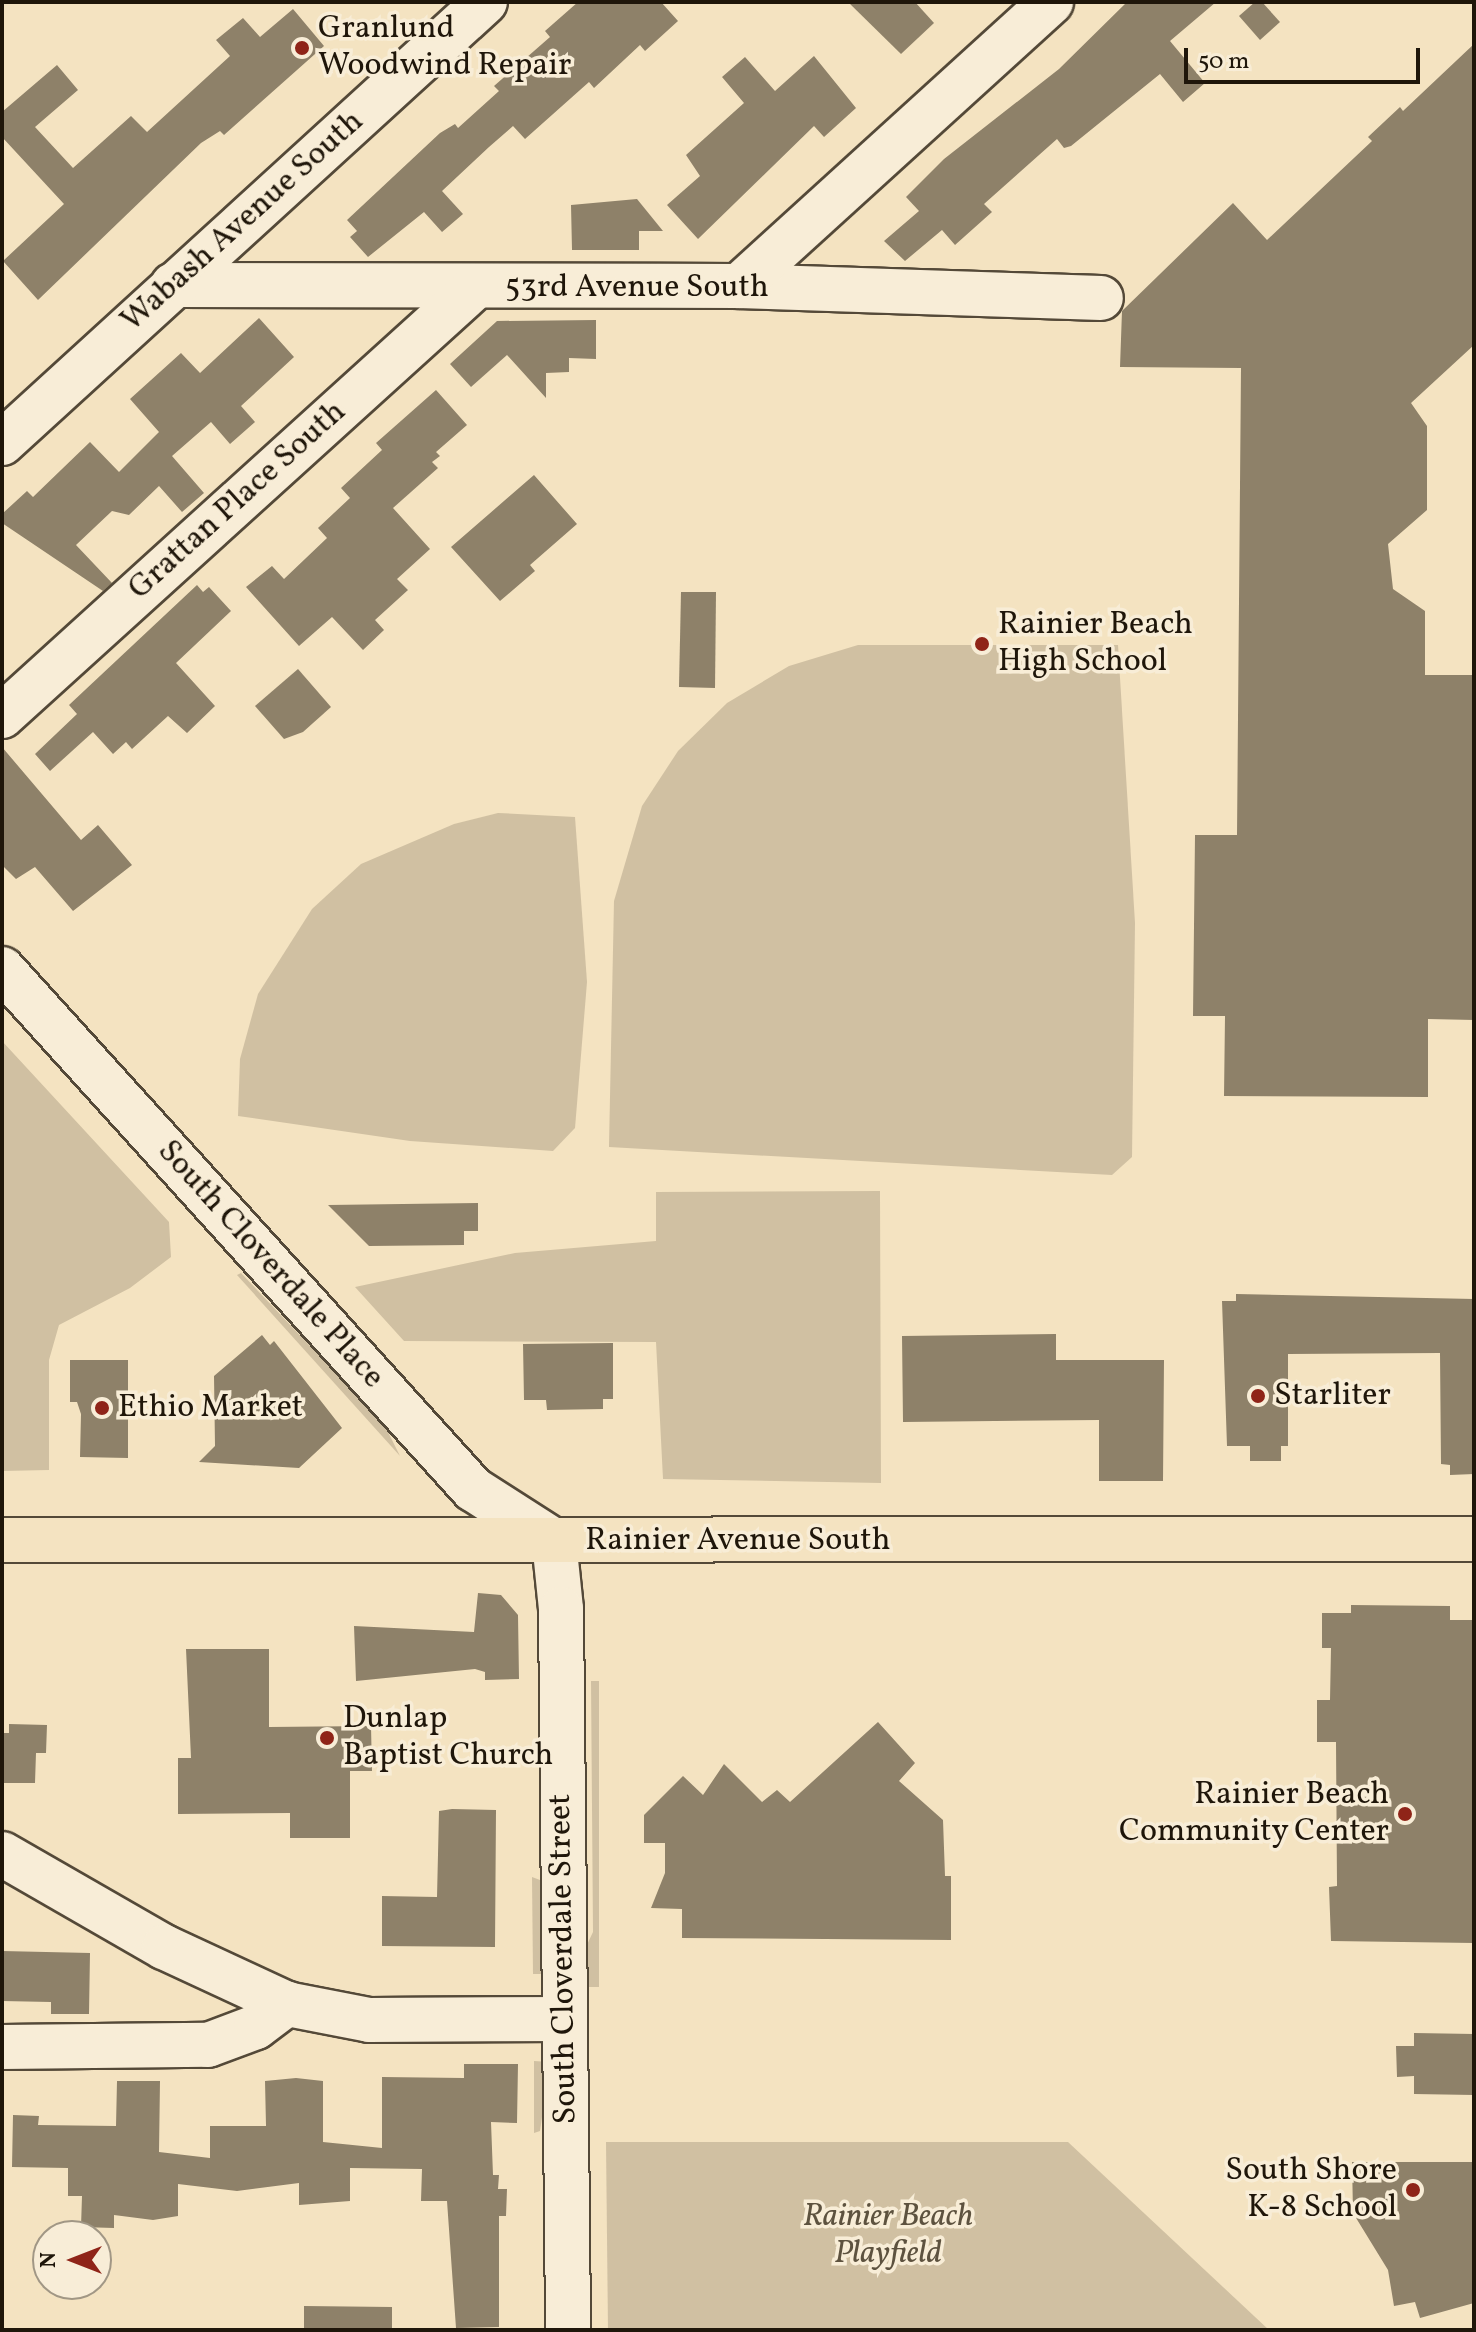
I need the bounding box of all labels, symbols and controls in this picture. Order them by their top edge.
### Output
place label: Granlund Woodwind Repair [318,11,571,86]
scale bar [1188,32,1424,82]
marker: Granlund Woodwind Repair [293,39,311,57]
text: 50 m [1198,45,1250,79]
street label: Wabash Avenue South [114,103,372,341]
street label: 53rd Avenue South [505,269,769,307]
street label: Grattan Place South [122,393,354,609]
place label: Rainier Beach High School [998,607,1193,682]
marker: Rainier Beach High School [973,635,991,653]
street label: South Cloverdale Place [149,1133,391,1397]
place label: Starliter [1274,1377,1391,1415]
marker: Starliter [1249,1387,1267,1405]
place label: Ethio Market [118,1389,303,1427]
marker: Ethio Market [93,1399,111,1417]
street label: Rainier Avenue South [585,1522,891,1560]
place label: Dunlap Baptist Church [343,1701,553,1776]
marker: Dunlap Baptist Church [318,1729,336,1747]
place label: Rainier Beach Community Center [1118,1777,1389,1852]
street label: South Cloverdale Street [542,1793,586,2125]
marker: Rainier Beach Community Center [1396,1805,1414,1823]
place label: South Shore K-8 School [1225,2153,1397,2228]
marker: South Shore K-8 School [1404,2181,1422,2199]
park label: Rainier Beach Playfield [803,2199,973,2274]
north arrow [32,2220,112,2300]
text: N [34,2252,65,2268]

